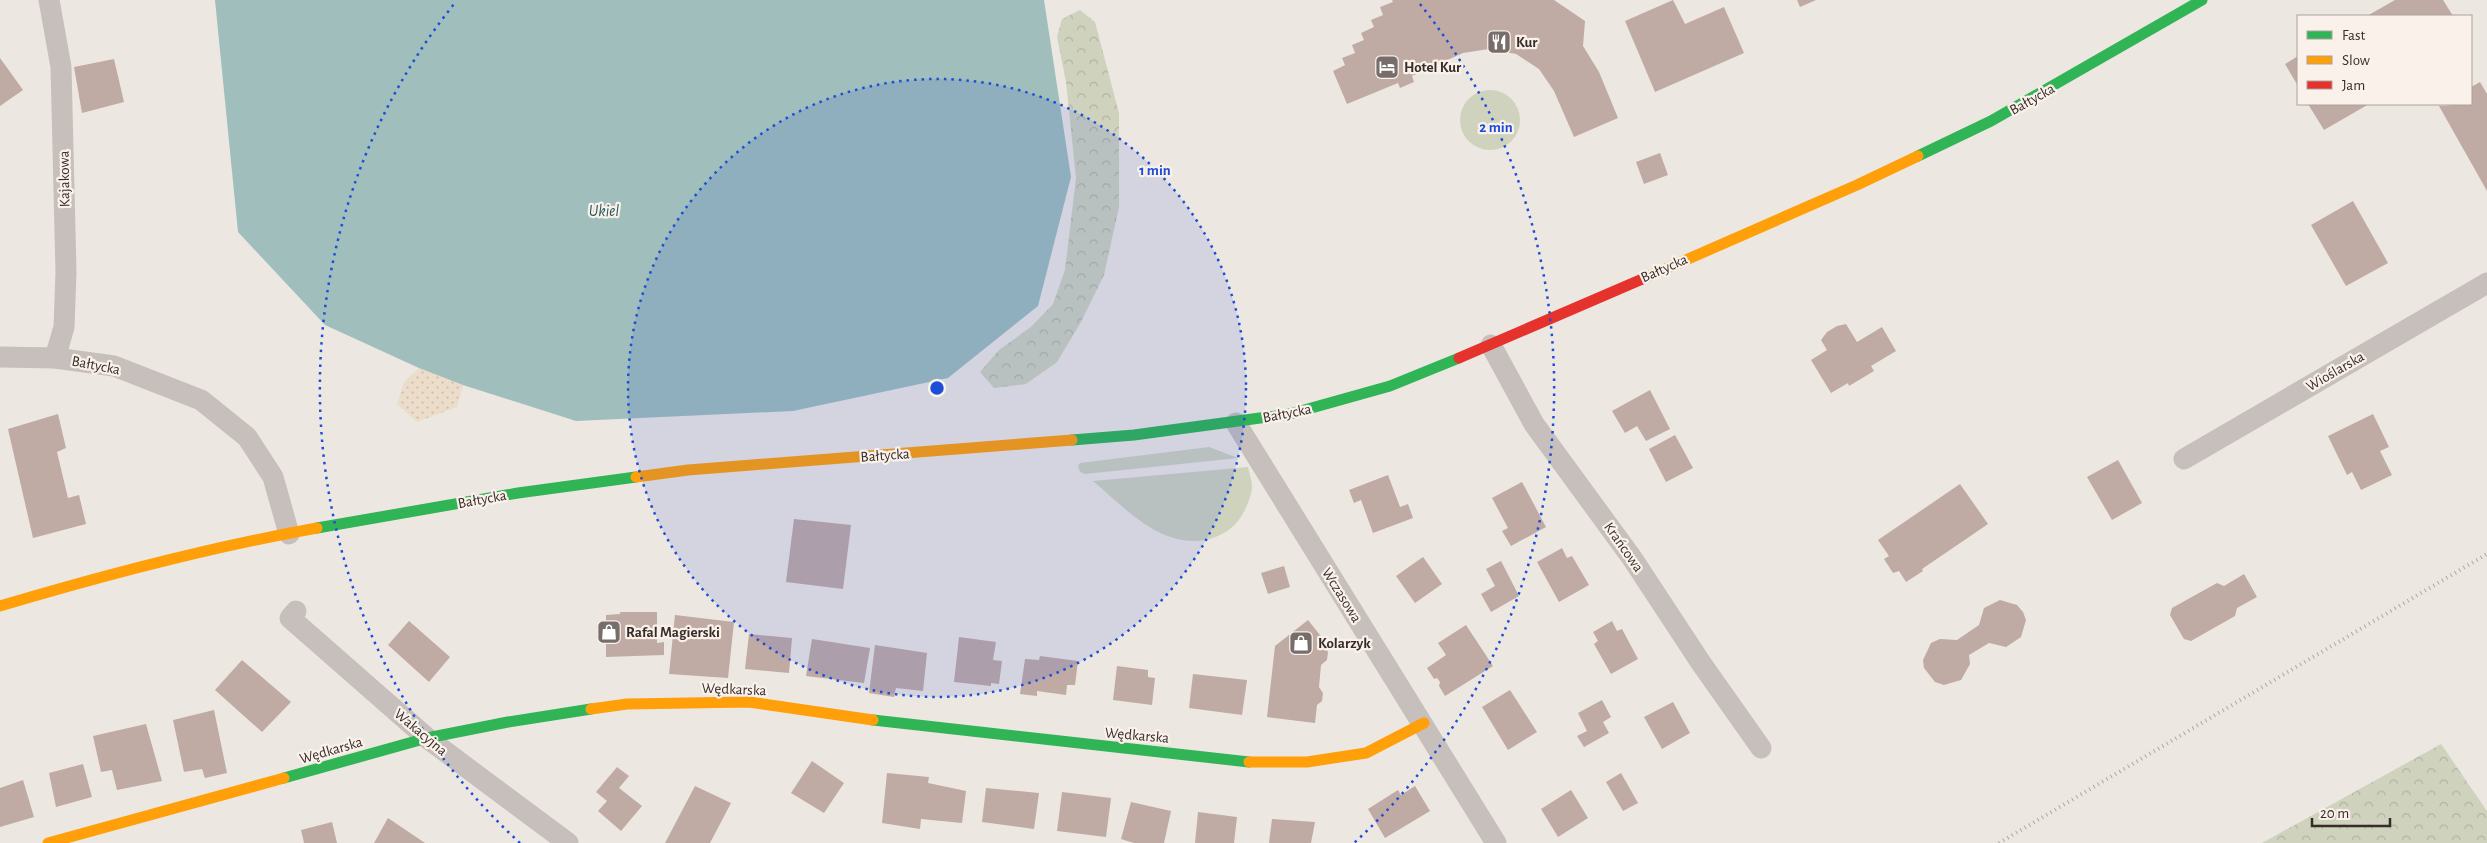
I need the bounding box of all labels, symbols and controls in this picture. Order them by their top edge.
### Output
legend [2297,15,2472,105]
text: Fast [2342,28,2366,43]
restaurant icon: Kur [1486,29,1512,55]
place label: Kur [1516,35,1538,50]
text: Slow [2342,53,2370,68]
hotel icon: Hotel Kur [1374,54,1400,80]
place label: Hotel Kur [1404,60,1462,75]
text: Jam [2342,78,2365,93]
street label: Bałtycka [2007,81,2057,118]
text: 2 min [1479,120,1513,135]
street label: Kajakowa [57,151,72,207]
text: 1 min [1139,163,1171,178]
water label: Ukiel [589,203,619,219]
street label: Bałtycka [1639,252,1690,285]
street label: Wioślarska [2304,349,2367,394]
street label: Bałtycka [70,353,122,378]
centre of rings [928,379,946,397]
street label: Bałtycka [1262,401,1313,426]
street label: Bałtycka [860,446,910,465]
street label: Bałtycka [457,488,508,511]
street label: Krańcowa [1601,520,1646,575]
street label: Wczasowa [1319,565,1364,625]
shop icon: Rafal Magierski [596,619,622,645]
place label: Rafal Magierski [626,625,720,640]
shop icon: Kolarzyk [1288,630,1314,656]
place label: Kolarzyk [1318,636,1371,651]
street label: Wędkarska [701,681,767,698]
street label: Wakacyjna [391,706,450,759]
street label: Wędkarska [1104,725,1170,746]
street label: Wędkarska [298,734,364,767]
scale bar [2312,796,2390,828]
text: 20 m [2320,806,2349,821]

